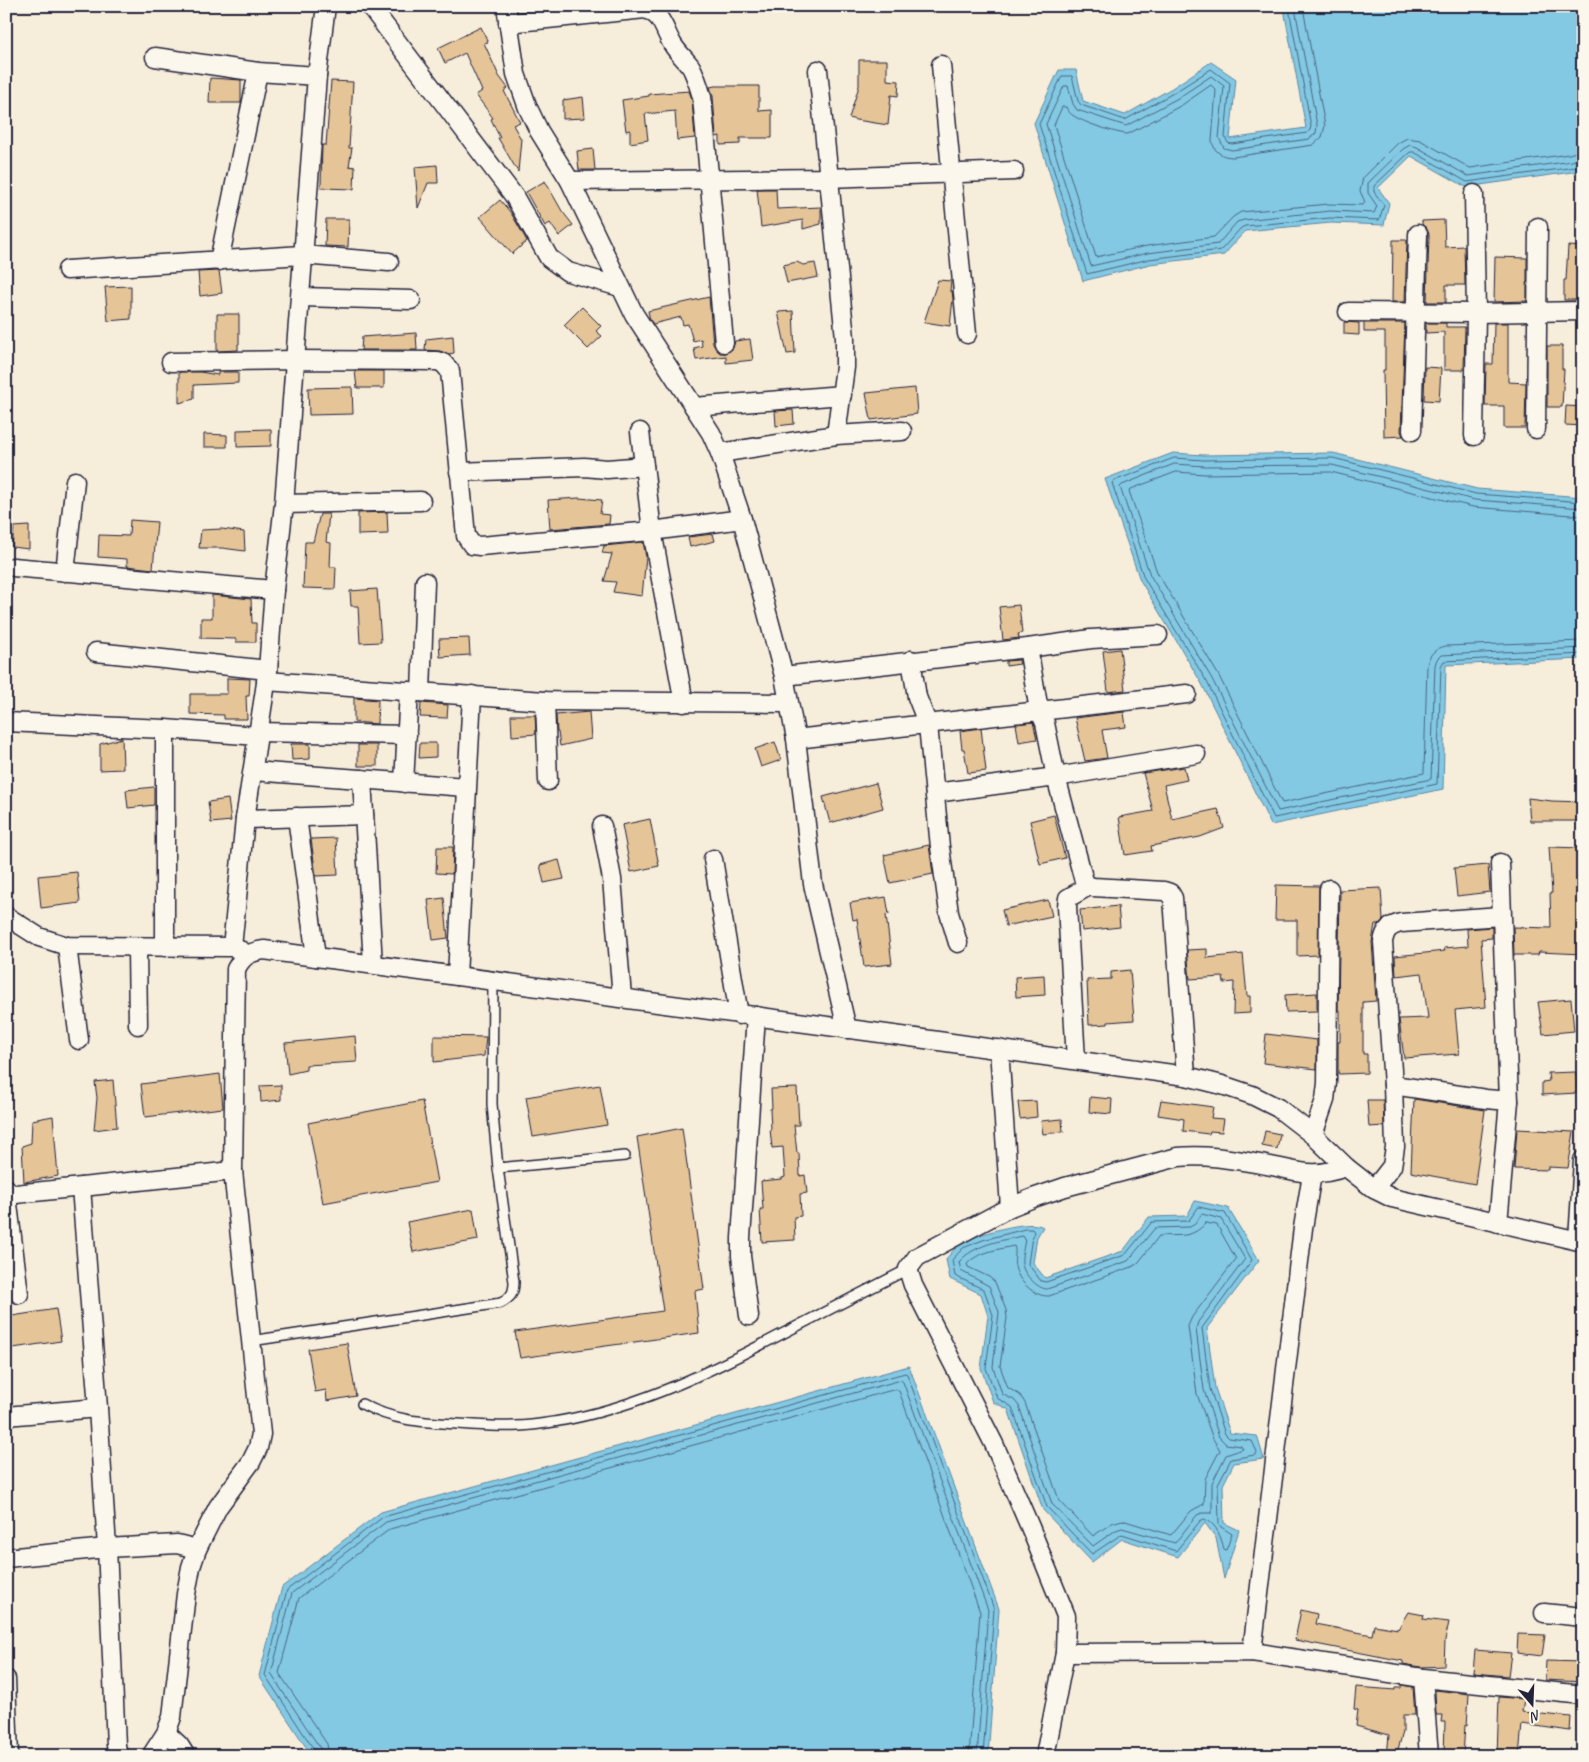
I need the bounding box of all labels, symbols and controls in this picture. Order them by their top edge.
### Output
north arrow [1506,1680,1556,1730]
text: N [1527,1706,1543,1726]

